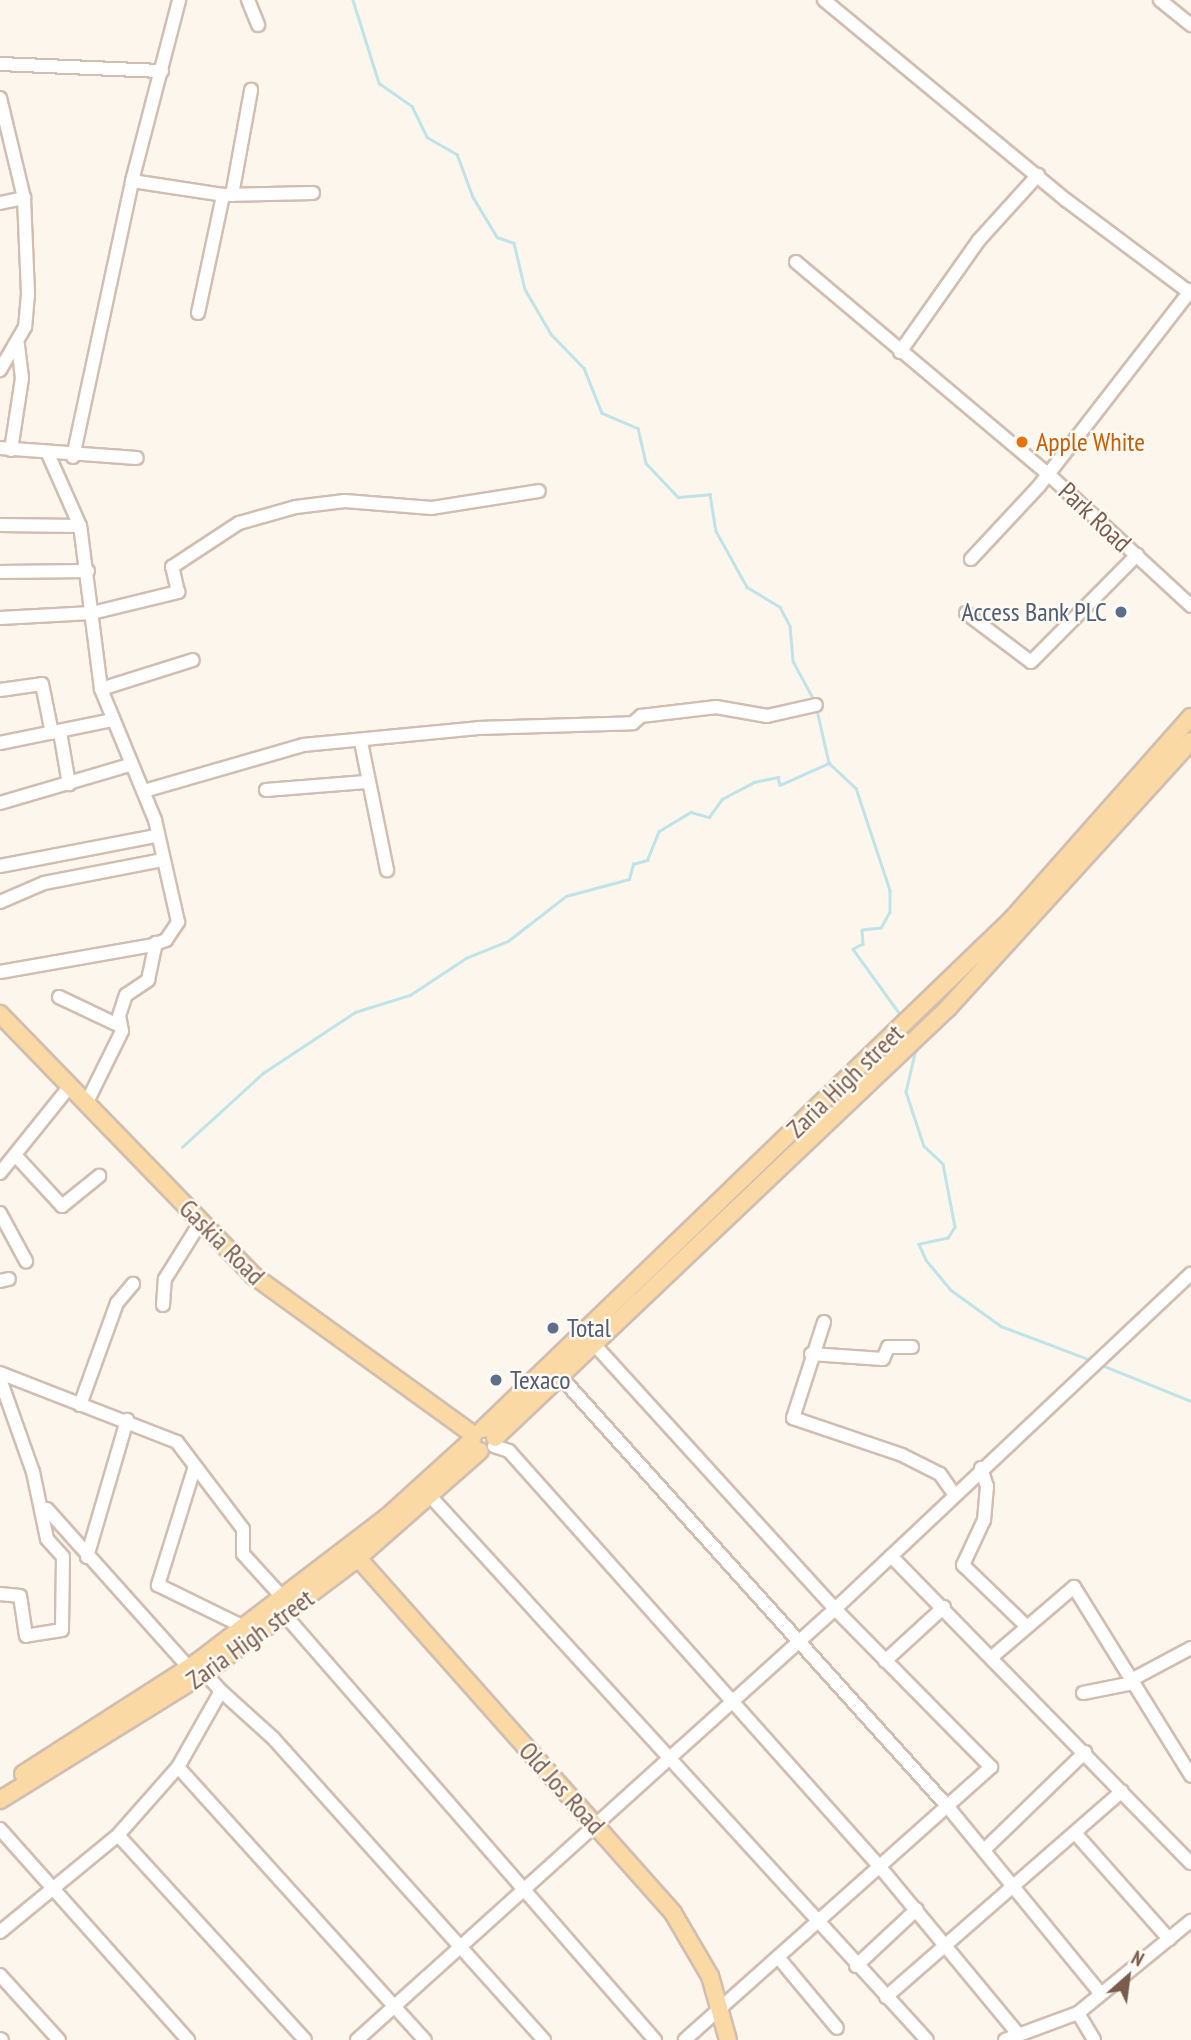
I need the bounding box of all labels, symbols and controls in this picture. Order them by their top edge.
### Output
place label: Apple White [1036,426,1145,458]
marker: Apple White [1014,434,1030,450]
street label: Park Road [1052,475,1138,559]
place label: Access Bank PLC [961,596,1107,628]
marker: Access Bank PLC [1113,604,1129,620]
street label: Zaria High street [780,1018,910,1144]
street label: Gaskia Road [173,1193,271,1291]
place label: Total [567,1312,611,1344]
marker: Total [545,1320,561,1336]
place label: Texaco [510,1364,570,1396]
marker: Texaco [488,1372,504,1388]
street label: Zaria High street [180,1582,320,1696]
street label: Old Jos Road [513,1735,611,1841]
north arrow [1093,1942,1163,2012]
text: N [1128,1945,1148,1971]

